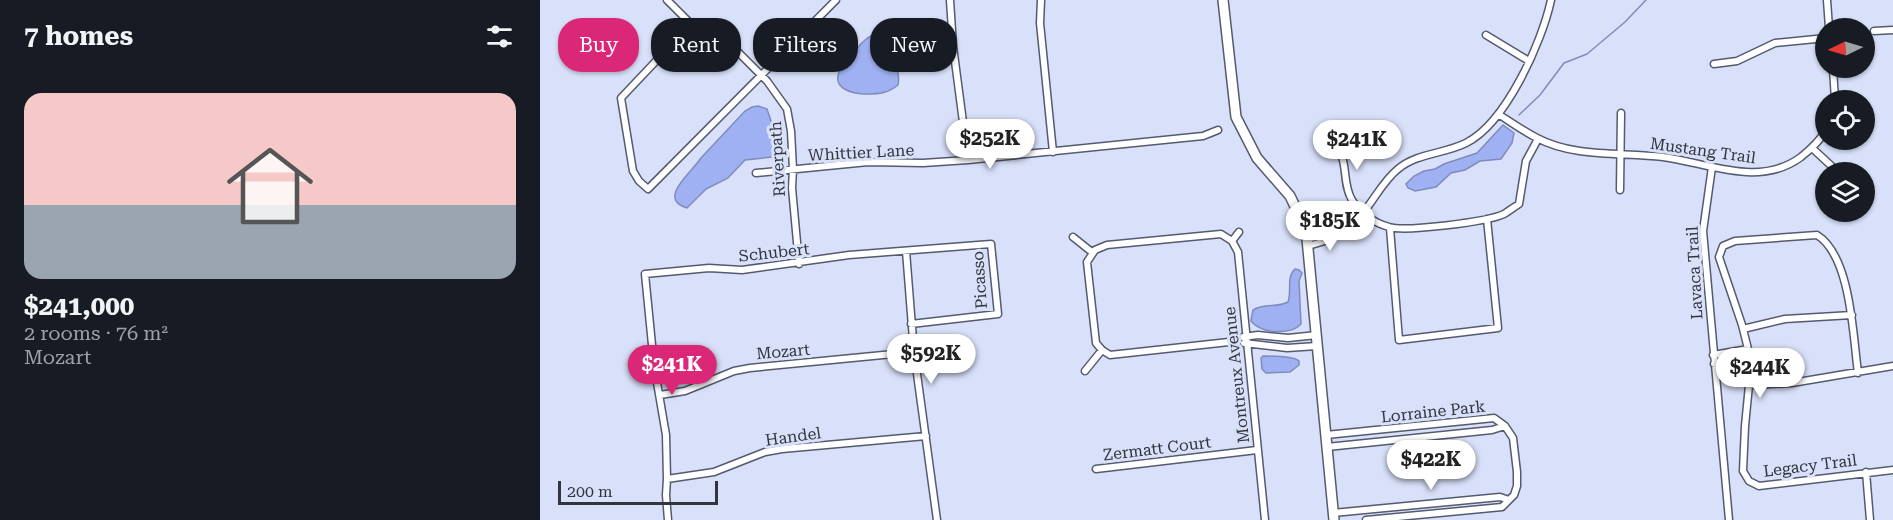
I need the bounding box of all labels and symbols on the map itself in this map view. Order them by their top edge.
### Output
north arrow [1815,18,1875,78]
pin: $252K [948,119,1032,170]
pin: $241K [1315,120,1399,171]
street label: Riverpath [766,121,789,197]
street label: Mustang Trail [1649,134,1757,167]
street label: Whittier Lane [807,140,915,165]
pin: $185K [1288,201,1372,252]
street label: Lavaca Trail [1683,226,1706,320]
street label: Schubert [738,239,810,266]
street label: Picasso [968,250,991,310]
street label: Montreux Avenue [1220,306,1253,444]
pin: $592K [889,334,973,385]
street label: Mozart [755,340,811,363]
pin: $241K [630,345,714,396]
pin: $244K [1718,348,1802,399]
street label: Lorraine Park [1380,397,1486,426]
street label: Handel [764,423,822,450]
street label: Zermatt Court [1102,432,1212,465]
pin: $422K [1389,440,1473,491]
street label: Legacy Trail [1762,450,1858,481]
scale bar [558,478,718,506]

